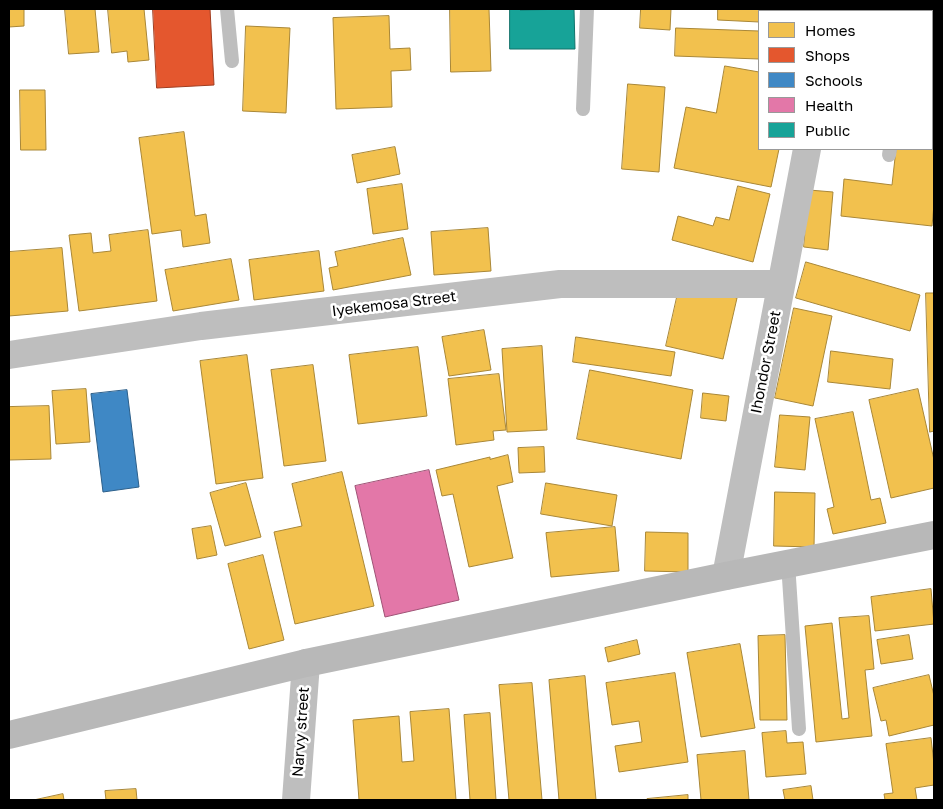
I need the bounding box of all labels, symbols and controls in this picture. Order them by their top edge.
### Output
legend [758,10,933,150]
text: Homes [805,21,855,39]
text: Shops [805,46,850,64]
text: Schools [805,71,863,89]
text: Health [805,96,853,114]
text: Public [805,121,850,139]
street label: Iyekemosa Street [331,287,457,321]
street label: Ihondor Street [747,309,785,415]
street label: Narvy street [289,686,313,778]

